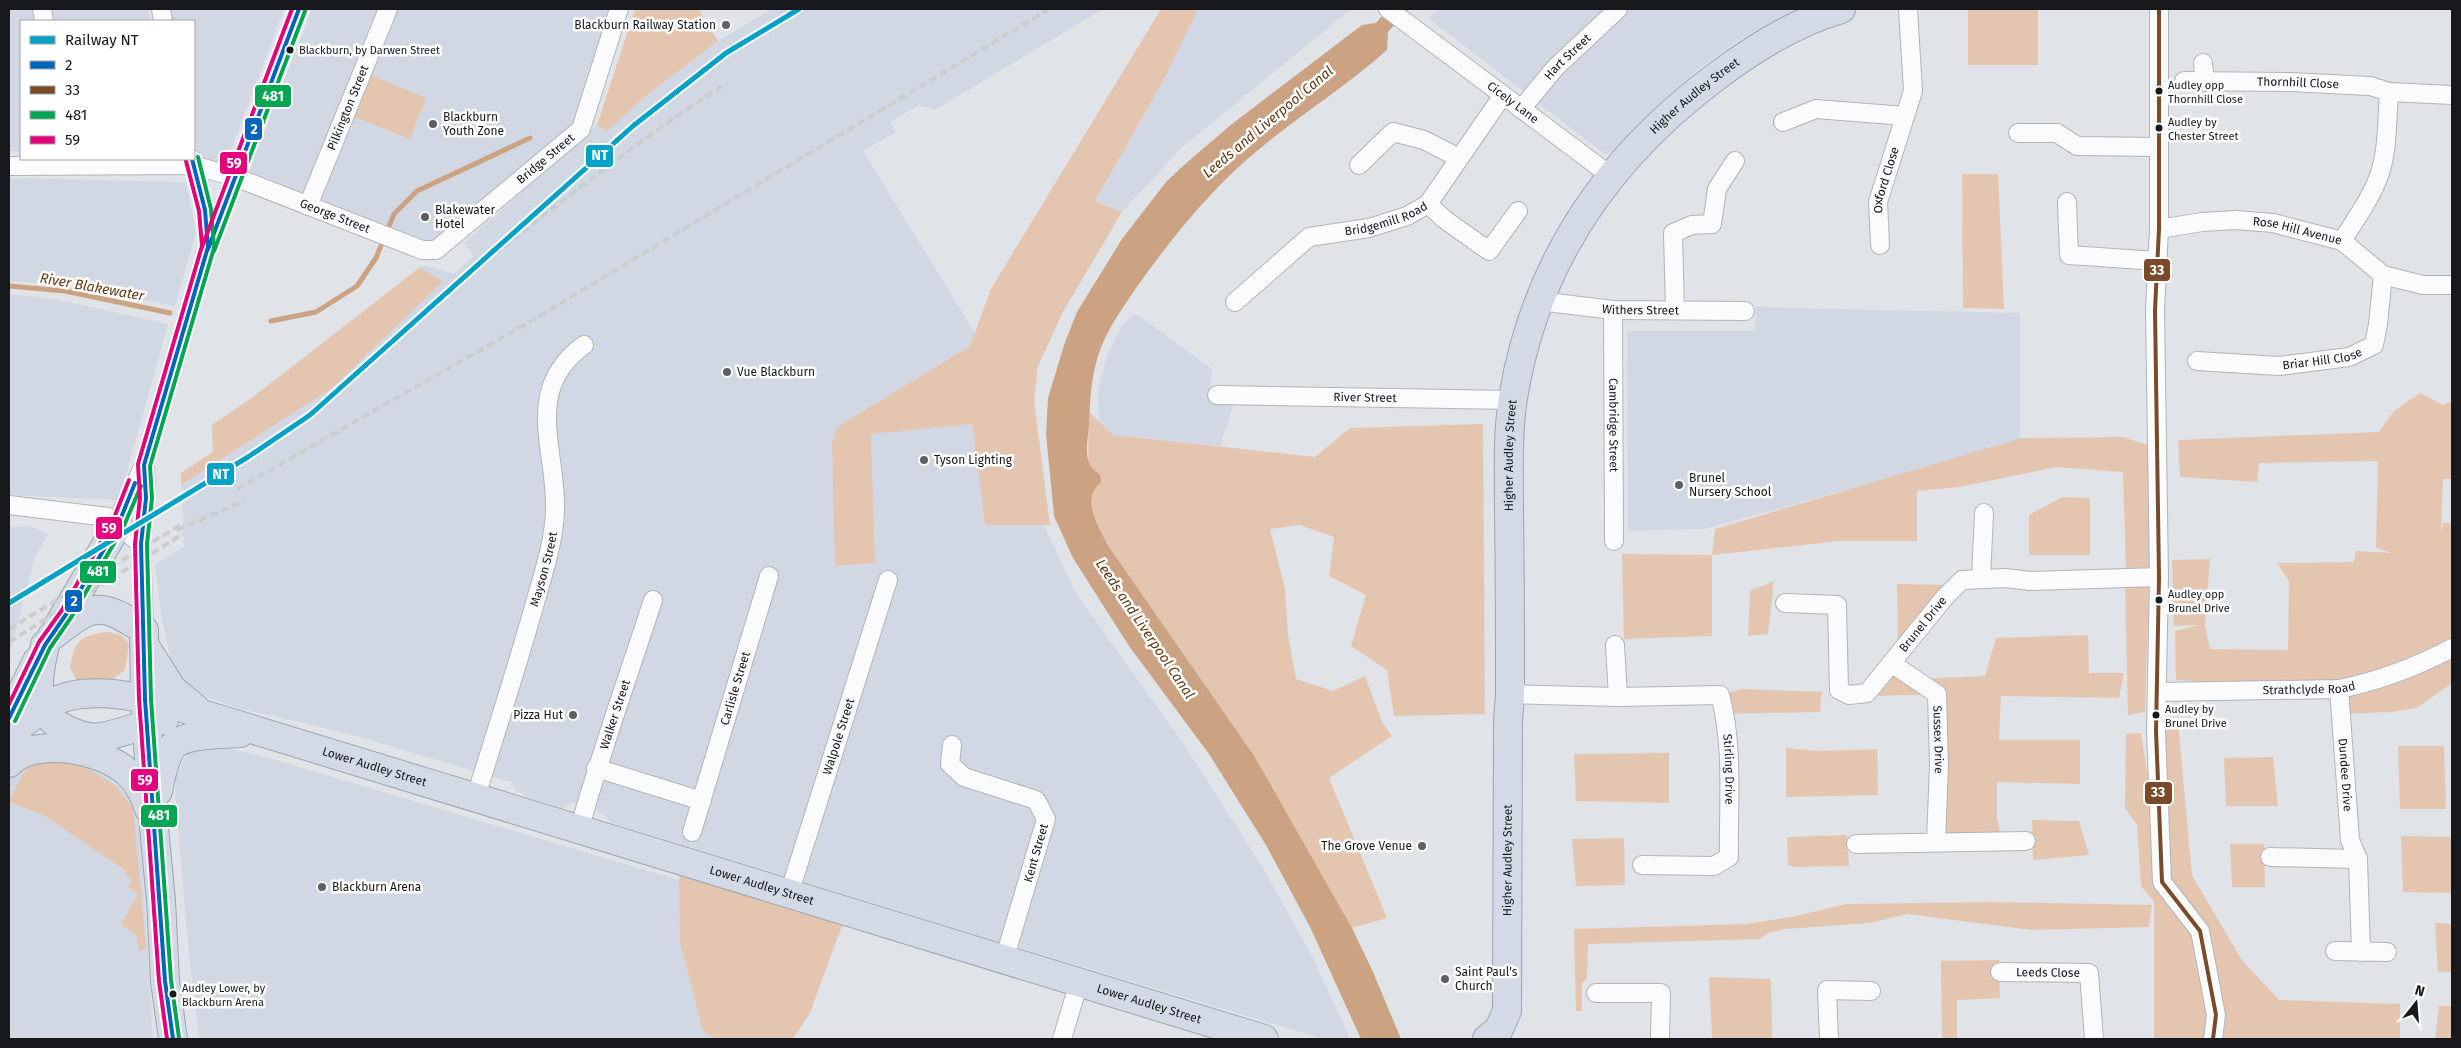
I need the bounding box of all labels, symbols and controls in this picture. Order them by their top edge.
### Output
place label: Blackburn Railway Station [574,18,716,32]
marker: Blackburn Railway Station [720,19,732,31]
legend [20,20,195,160]
text: Railway NT [65,31,139,49]
street label: Hart Street [1541,31,1594,83]
place label: Blackburn, by Darwen Street [299,44,440,57]
marker: Blackburn, by Darwen Street [285,45,295,55]
street label: Higher Audley Street [1647,55,1743,137]
text: 2 [65,56,72,74]
street label: Pilkington Street [324,62,372,152]
water label: Leeds and Liverpool Canal [1199,63,1337,181]
street label: Thornhill Close [2257,75,2339,91]
street label: Cicely Lane [1484,79,1541,126]
place label: Audley opp Thornhill Close [2168,79,2243,106]
text: 33 [65,81,80,99]
line badge: 481 [254,84,292,108]
marker: Audley opp Thornhill Close [2154,86,2164,96]
text: 481 [262,88,284,105]
text: 481 [65,106,87,124]
place label: Blackburn Youth Zone [443,110,504,138]
place label: Audley by Chester Street [2168,116,2238,143]
line badge: 2 [244,117,263,141]
marker: Blackburn Youth Zone [427,118,439,130]
text: 2 [250,121,258,138]
marker: Audley by Chester Street [2154,123,2164,133]
street label: Bridge Street [514,130,578,187]
text: 59 [65,131,80,149]
line badge: NT [585,144,614,168]
street label: Oxford Close [1871,145,1902,214]
text: NT [592,147,609,164]
line badge: 59 [219,151,248,175]
text: 59 [226,155,242,172]
street label: George Street [298,196,373,236]
street label: Bridgemill Road [1344,199,1430,239]
place label: Blakewater Hotel [435,203,496,231]
marker: Blakewater Hotel [419,211,431,223]
street label: Rose Hill Avenue [2252,214,2343,248]
line badge: 33 [2143,258,2171,282]
text: 33 [2149,262,2164,279]
water label: River Blakewater [39,269,146,305]
street label: Withers Street [1601,302,1680,318]
street label: Briar Hill Close [2282,345,2364,373]
place label: Vue Blackburn [737,365,815,379]
marker: Vue Blackburn [721,366,733,378]
street label: Cambridge Street [1606,378,1621,473]
street label: River Street [1333,390,1397,405]
street label: Higher Audley Street [1502,398,1520,511]
place label: Tyson Lighting [934,453,1013,467]
marker: Tyson Lighting [918,454,930,466]
line badge: NT [206,462,235,486]
text: NT [213,466,230,483]
place label: Brunel Nursery School [1689,471,1772,499]
marker: Brunel Nursery School [1673,479,1685,491]
line badge: 59 [95,516,123,540]
text: 59 [101,520,117,537]
street label: Mayson Street [527,530,560,608]
water label: Leeds and Liverpool Canal [1092,556,1198,702]
line badge: 481 [79,560,117,584]
text: 481 [87,563,109,580]
place label: Audley opp Brunel Drive [2168,588,2230,615]
line badge: 2 [64,589,83,613]
text: 2 [70,593,78,610]
street label: Brunel Drive [1896,594,1950,655]
marker: Audley opp Brunel Drive [2154,595,2164,605]
street label: Carlisle Street [718,649,753,727]
street label: Walker Street [597,677,633,751]
street label: Strathclyde Road [2263,679,2357,697]
street label: Walpole Street [820,696,857,777]
place label: Audley by Brunel Drive [2165,703,2227,730]
street label: Sussex Drive [1930,705,1946,774]
place label: Pizza Hut [513,708,564,722]
marker: Pizza Hut [567,709,579,721]
marker: Audley by Brunel Drive [2151,710,2161,720]
street label: Stirling Drive [1720,733,1736,805]
street label: Dundee Drive [2336,738,2355,812]
street label: Lower Audley Street [321,744,429,790]
line badge: 59 [130,768,159,792]
text: 59 [137,772,153,789]
line badge: 33 [2144,781,2173,805]
text: 33 [2150,784,2165,801]
line badge: 481 [140,804,178,828]
street label: Higher Audley Street [1500,804,1515,916]
text: 481 [148,807,170,824]
street label: Kent Street [1021,821,1051,884]
place label: The Grove Venue [1321,839,1412,853]
marker: The Grove Venue [1416,840,1428,852]
street label: Lower Audley Street [708,863,816,908]
place label: Blackburn Arena [332,880,421,894]
marker: Blackburn Arena [316,881,328,893]
place label: Saint Paul's Church [1455,965,1518,993]
street label: Leeds Close [2016,965,2080,980]
marker: Saint Paul's Church [1439,973,1451,985]
north arrow [2391,978,2441,1028]
street label: Lower Audley Street [1095,981,1204,1027]
place label: Audley Lower, by Blackburn Arena [182,982,266,1009]
text: N [2413,982,2427,1001]
marker: Audley Lower, by Blackburn Arena [168,989,178,999]

